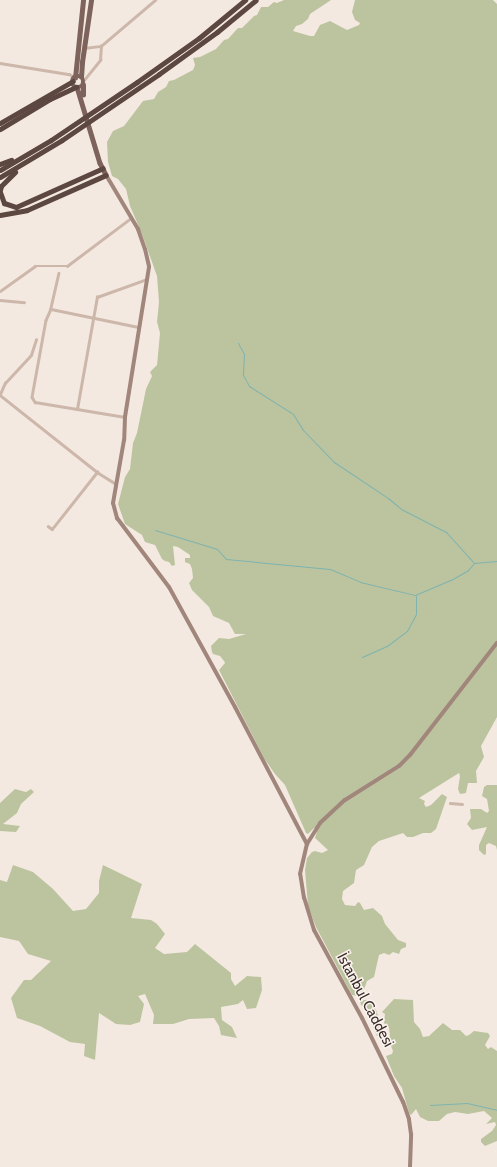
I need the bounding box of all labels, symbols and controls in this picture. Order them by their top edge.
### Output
street label: İstanbul Caddesi [333,950,397,1050]

